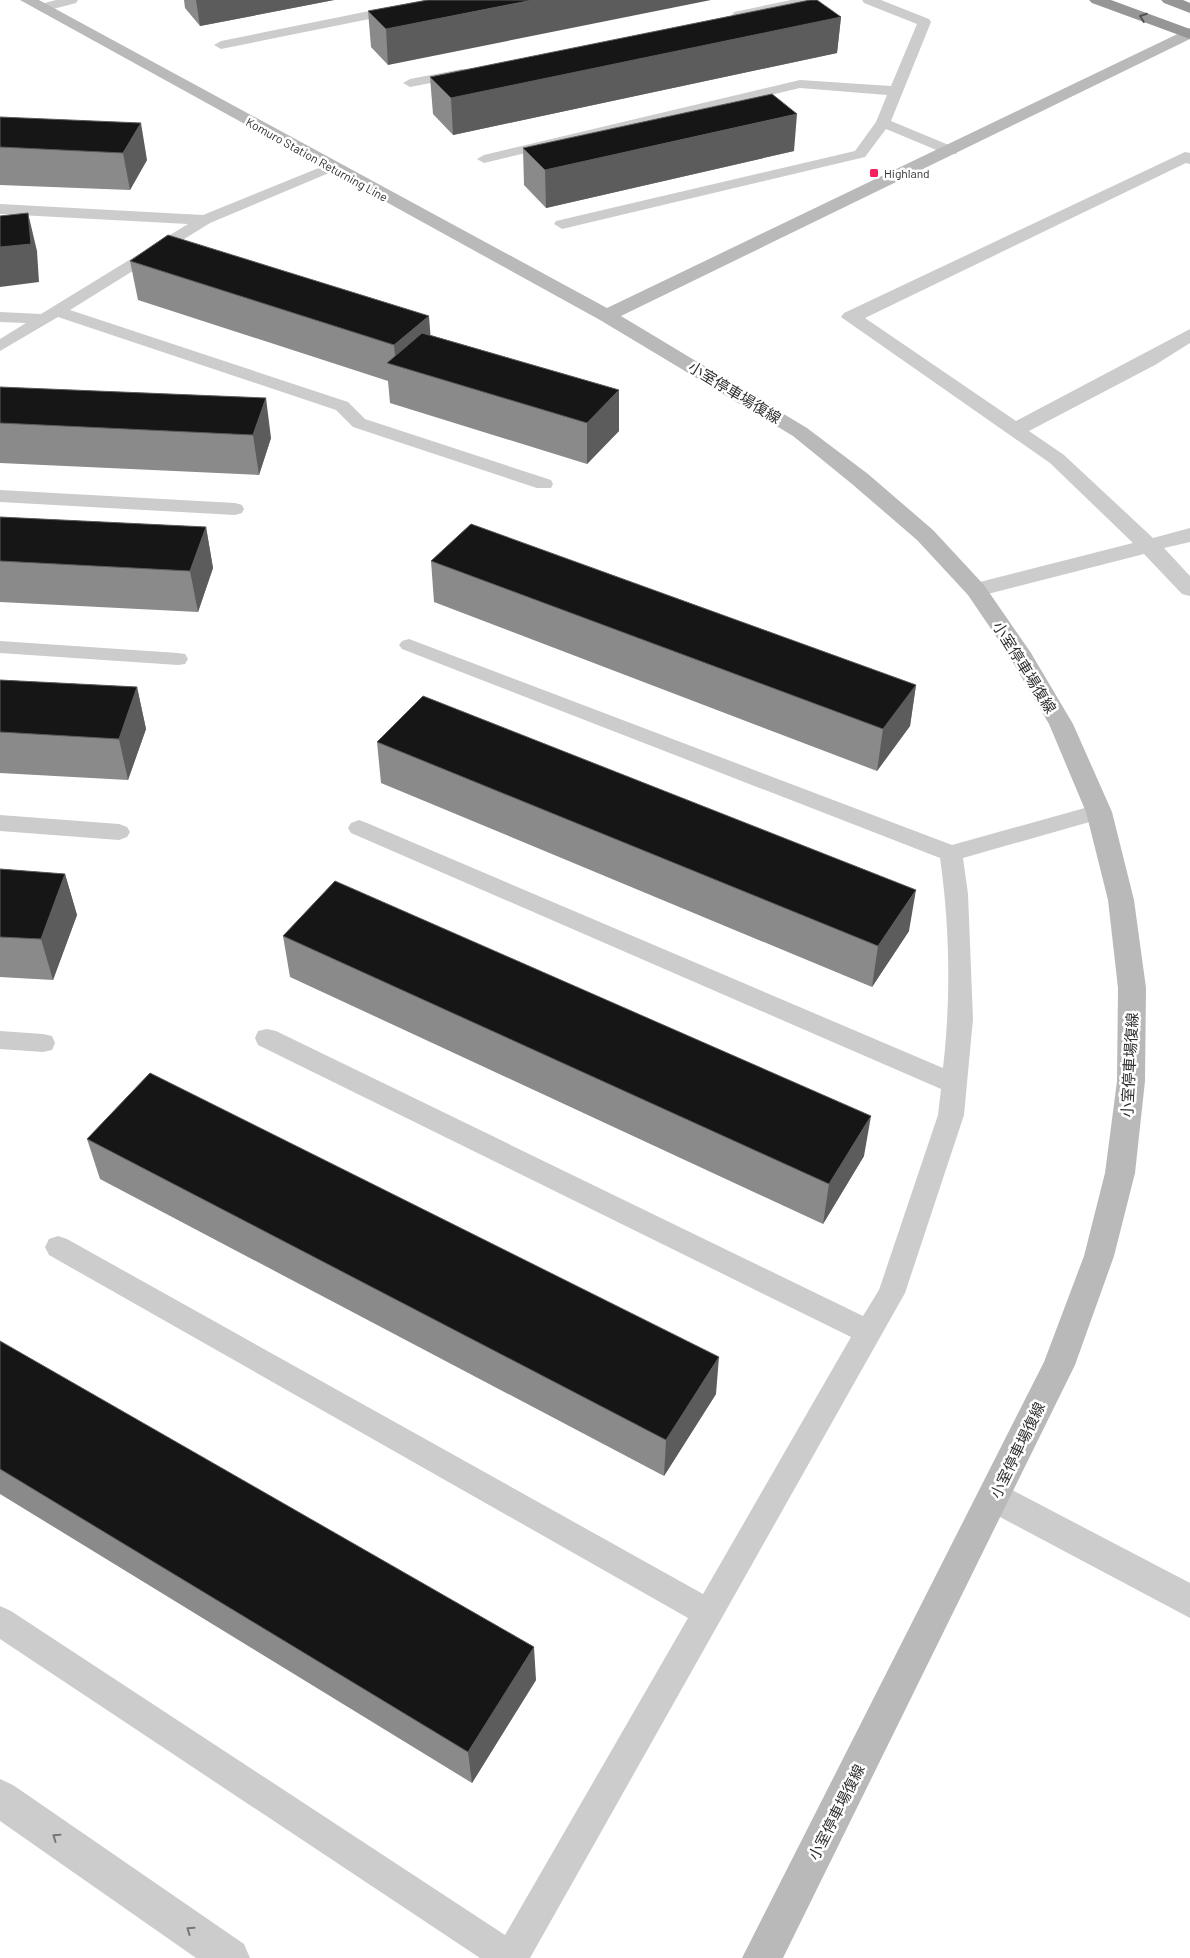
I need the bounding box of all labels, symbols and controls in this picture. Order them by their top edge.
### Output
one-way arrow [1139,13,1147,23]
street label: Komuro Station Returning Line [244,114,390,204]
place label: Highland [884,166,930,180]
marker: Highland [868,167,880,179]
street label: 小室停車場復線 [685,357,785,427]
street label: 小室停車場復線 [990,618,1060,716]
street label: 小室停車場復線 [1117,1012,1141,1118]
street label: 小室停車場復線 [986,1399,1048,1501]
street label: 小室停車場復線 [804,1761,868,1863]
one-way arrow [52,1834,62,1843]
one-way arrow [186,1927,195,1936]

